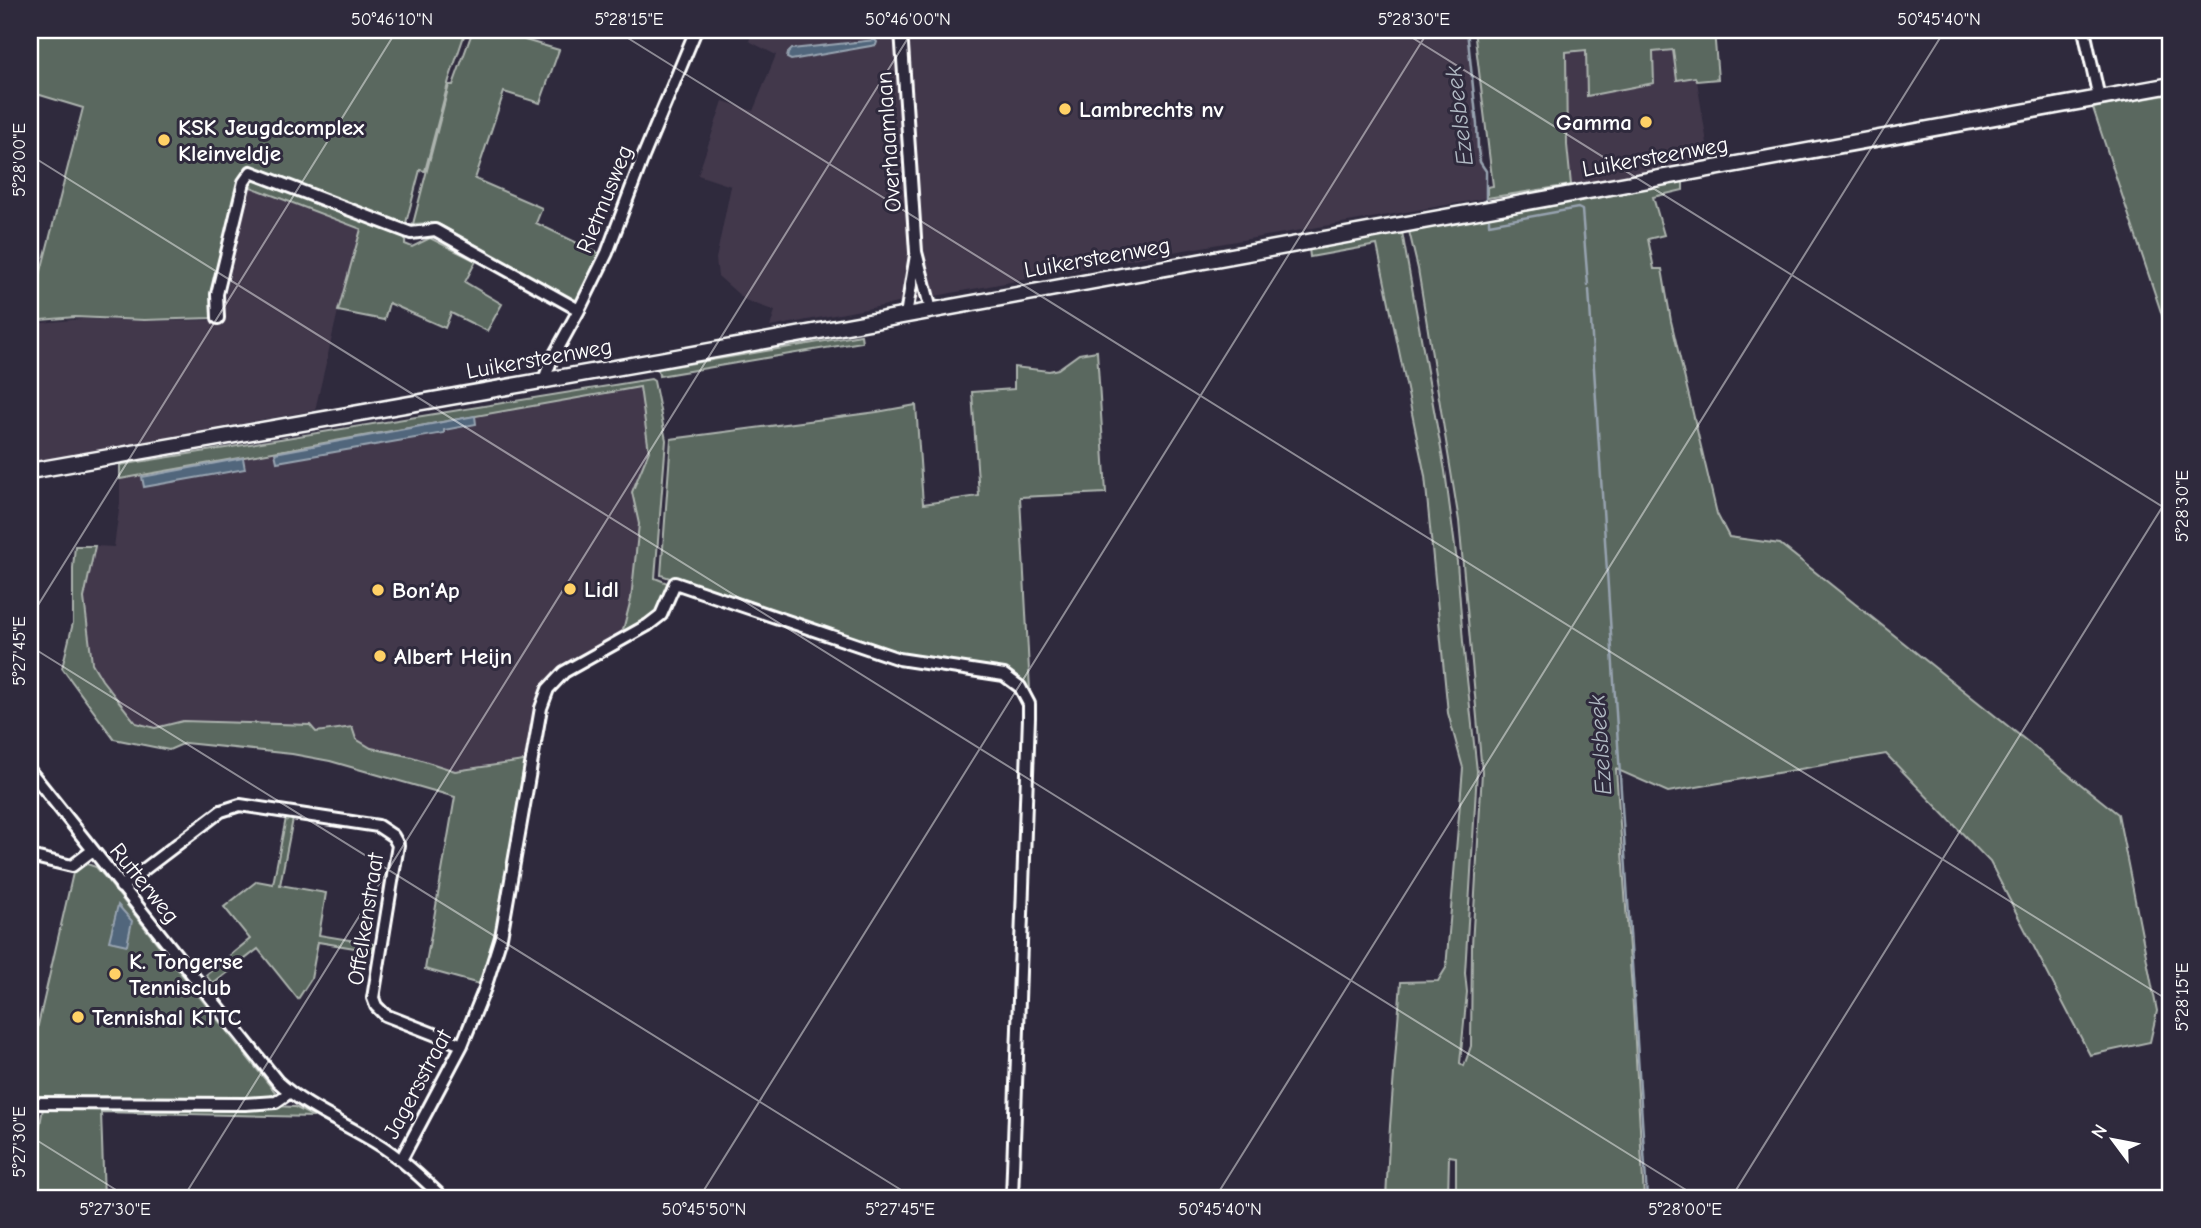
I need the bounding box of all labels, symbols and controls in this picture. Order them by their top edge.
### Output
text: 50°46'10"N [351,9,433,30]
text: 5°28'15"E [594,9,664,30]
text: 50°46'00"N [865,9,951,30]
text: 5°28'30"E [1378,9,1450,30]
text: 50°45'40"N [1897,9,1981,30]
water label: Ezelsbeek [1439,64,1479,168]
street label: Overhaamlaan [870,71,907,213]
place label: Lambrechts nv [1079,96,1224,123]
marker: Lambrechts nv [1057,101,1073,117]
place label: Gamma [1556,109,1632,136]
place label: KSK Jeugdcomplex Kleinveldje [178,114,365,167]
marker: Gamma [1638,114,1654,130]
text: 5°28'00"E [9,123,30,197]
street label: Luikersteenweg [1580,130,1730,183]
marker: KSK Jeugdcomplex Kleinveldje [156,132,172,148]
street label: Rietmusweg [571,141,638,257]
street label: Luikersteenweg [1022,231,1172,284]
street label: Luikersteenweg [464,332,614,385]
text: 5°28'30"E [2172,470,2193,542]
place label: Lidl [584,576,619,603]
place label: Bon’Ap [392,577,460,604]
marker: Lidl [562,581,578,597]
marker: Bon’Ap [370,582,386,598]
text: 5°27'45"E [9,616,30,686]
place label: Albert Heijn [394,643,512,670]
marker: Albert Heijn [372,648,388,664]
water label: Ezelsbeek [1583,694,1617,796]
street label: Rutterweg [104,838,185,929]
street label: Offelkenstraat [342,849,390,987]
place label: K. Tongerse Tennisclub [129,948,243,1001]
text: 5°28'15"E [2172,962,2193,1032]
marker: K. Tongerse Tennisclub [107,966,123,982]
place label: Tennishal KTTC [92,1004,241,1031]
marker: Tennishal KTTC [70,1009,86,1025]
street label: Jagersstraat [377,1024,458,1144]
text: 5°27'30"E [9,1106,30,1178]
north arrow [2078,1106,2148,1176]
text: N [2087,1120,2112,1143]
text: 5°27'30"E [79,1199,151,1220]
text: 50°45'50"N [662,1199,746,1220]
text: 5°27'45"E [865,1199,935,1220]
text: 50°45'40"N [1178,1199,1262,1220]
text: 5°28'00"E [1648,1199,1722,1220]

